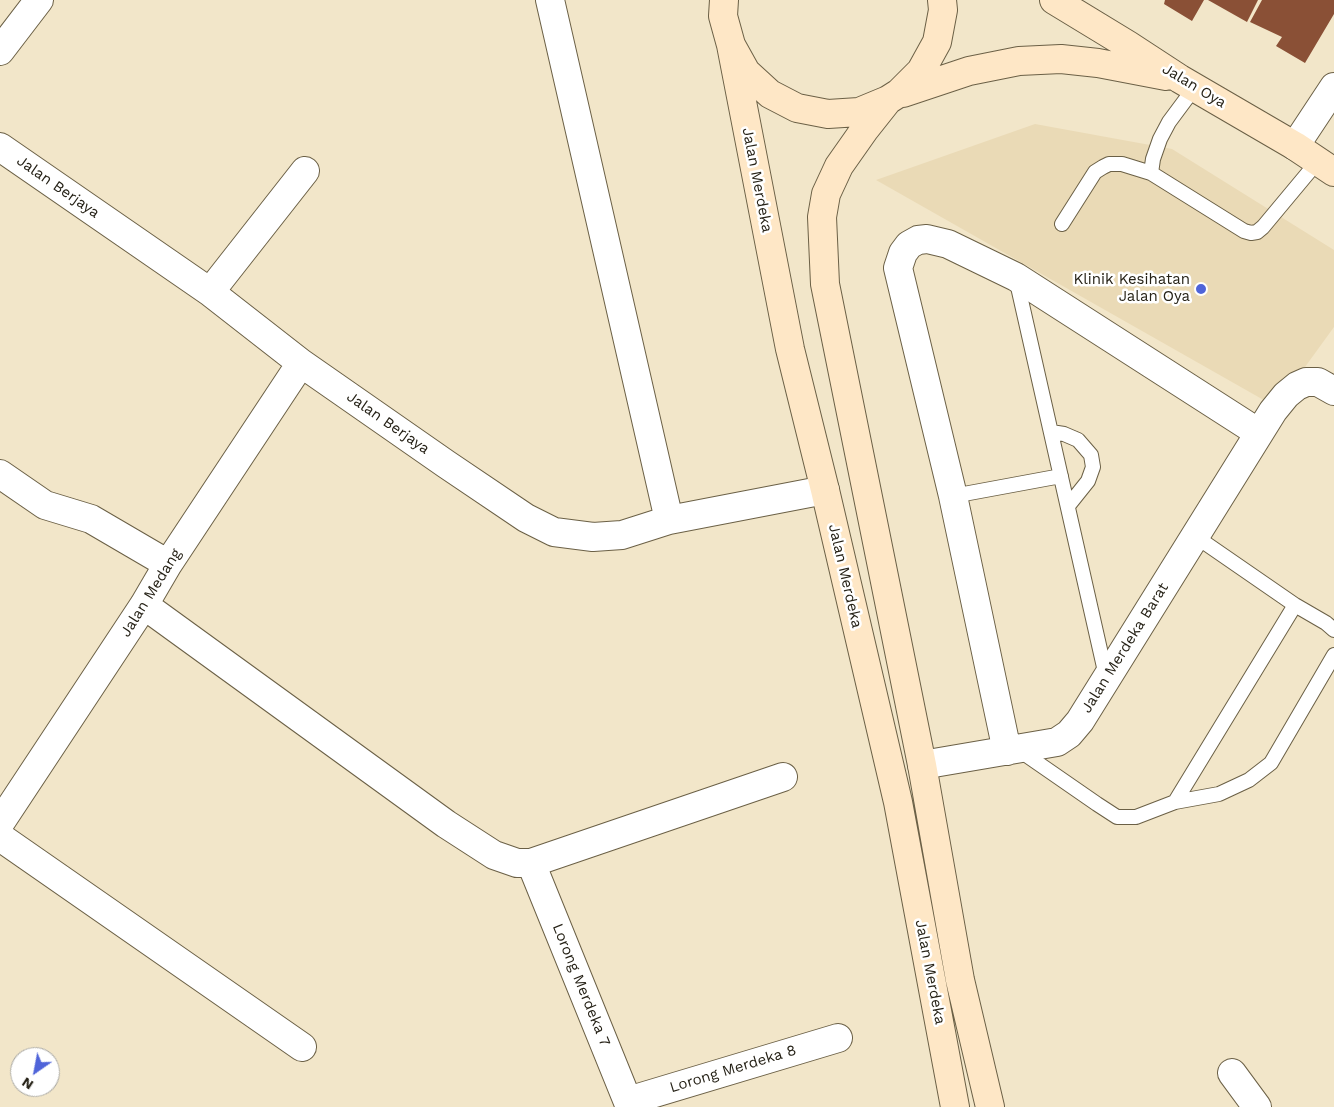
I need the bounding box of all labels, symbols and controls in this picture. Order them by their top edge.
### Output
street label: Jalan Oya [1159,60,1229,112]
street label: Jalan Merdeka [738,126,776,234]
street label: Jalan Berjaya [13,152,103,222]
place label: Klinik Kesihatan Jalan Oya [1073,271,1190,306]
marker: Klinik Kesihatan Jalan Oya [1194,282,1208,296]
street label: Jalan Berjaya [343,388,433,458]
street label: Jalan Merdeka [824,522,866,630]
street label: Jalan Medang [117,546,185,640]
street label: Jalan Merdeka Barat [1078,580,1172,716]
street label: Jalan Merdeka [911,918,949,1026]
street label: Lorong Merdeka 7 [548,921,614,1049]
street label: Lorong Merdeka 8 [667,1041,799,1097]
north arrow [10,1047,60,1097]
text: N [19,1074,36,1093]

